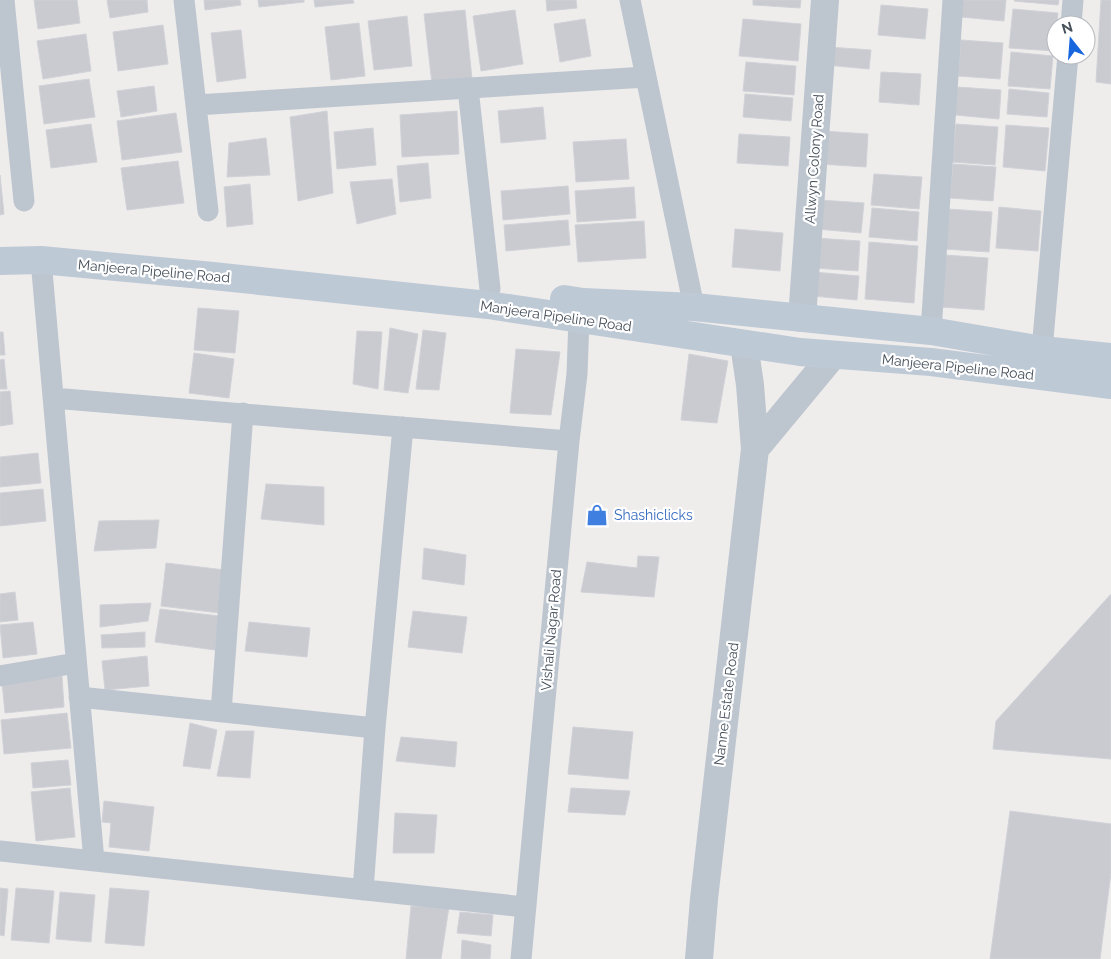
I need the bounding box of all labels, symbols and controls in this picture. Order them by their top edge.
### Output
north arrow [1046,15,1096,65]
text: N [1060,18,1075,37]
street label: Allwyn Colony Road [801,94,827,224]
street label: Manjeera Pipeline Road [77,256,231,286]
street label: Manjeera Pipeline Road [479,297,633,335]
street label: Manjeera Pipeline Road [881,351,1035,383]
shop icon: Shashiclicks [584,502,610,528]
place label: Shashiclicks [614,507,693,523]
street label: Vishali Nagar Road [538,569,564,691]
street label: Nanne Estate Road [711,642,741,766]

